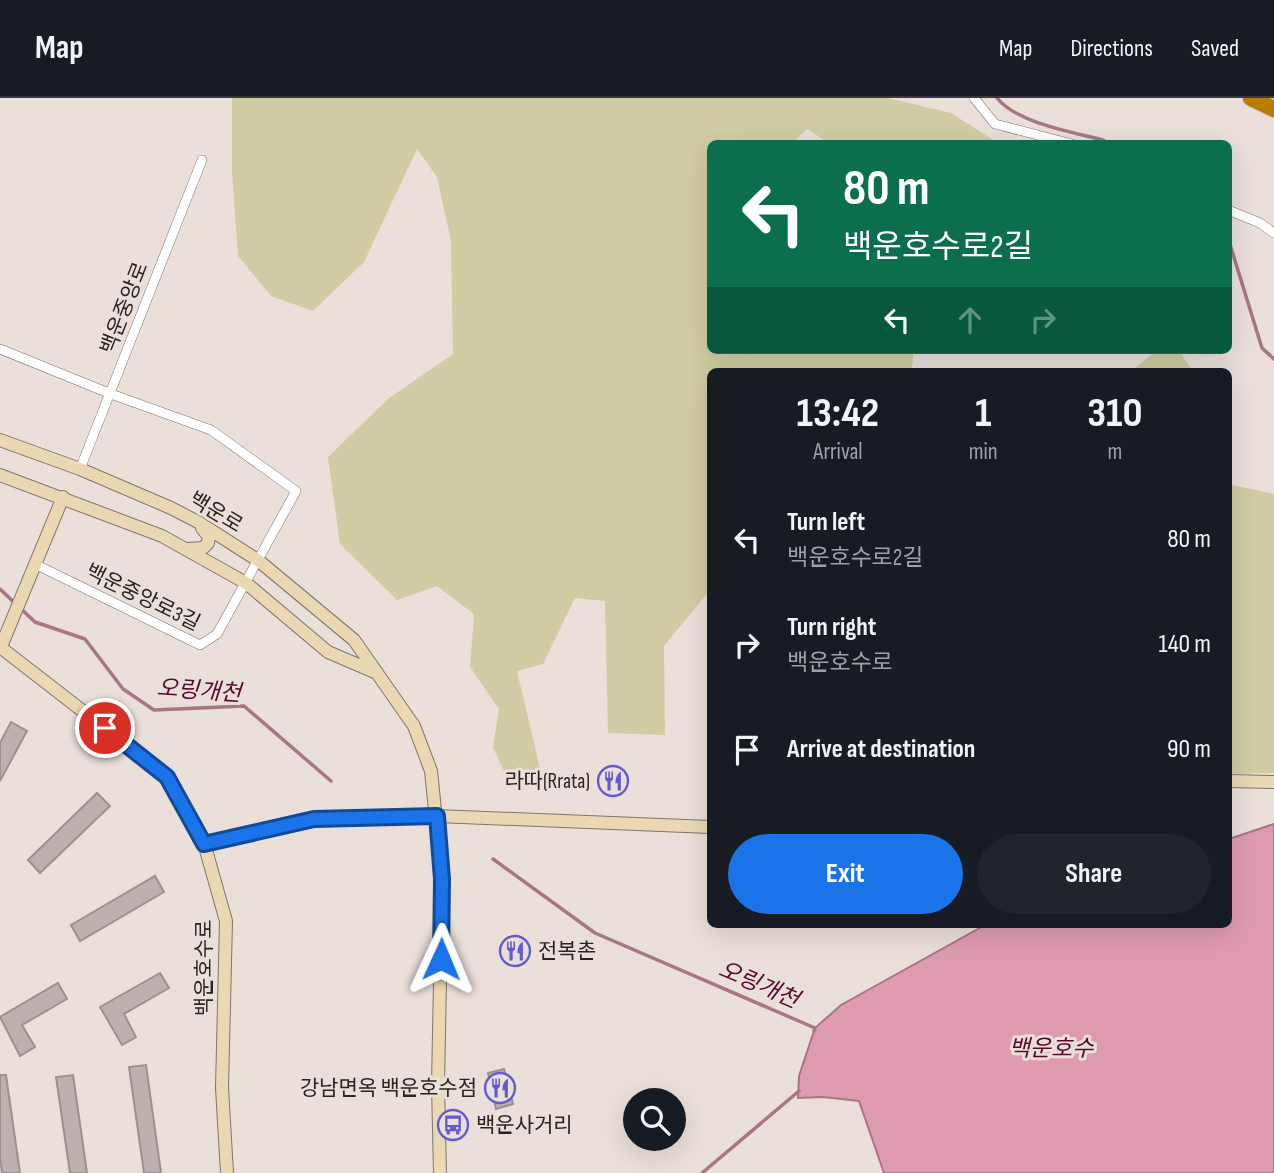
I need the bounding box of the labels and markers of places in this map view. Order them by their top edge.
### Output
pin [75,698,135,758]
restaurant icon: 라따(Rrata) [596,764,630,798]
place label: 라따(Rrata) [504,769,590,794]
restaurant icon: 전복촌 [498,934,532,968]
place label: 전복촌 [538,939,596,964]
restaurant icon: 강남면옥 백운호수점 [483,1071,517,1105]
place label: 강남면옥 백운호수점 [300,1076,477,1101]
bus stop icon: 백운사거리 [436,1108,470,1142]
place label: 백운사거리 [476,1113,573,1138]

